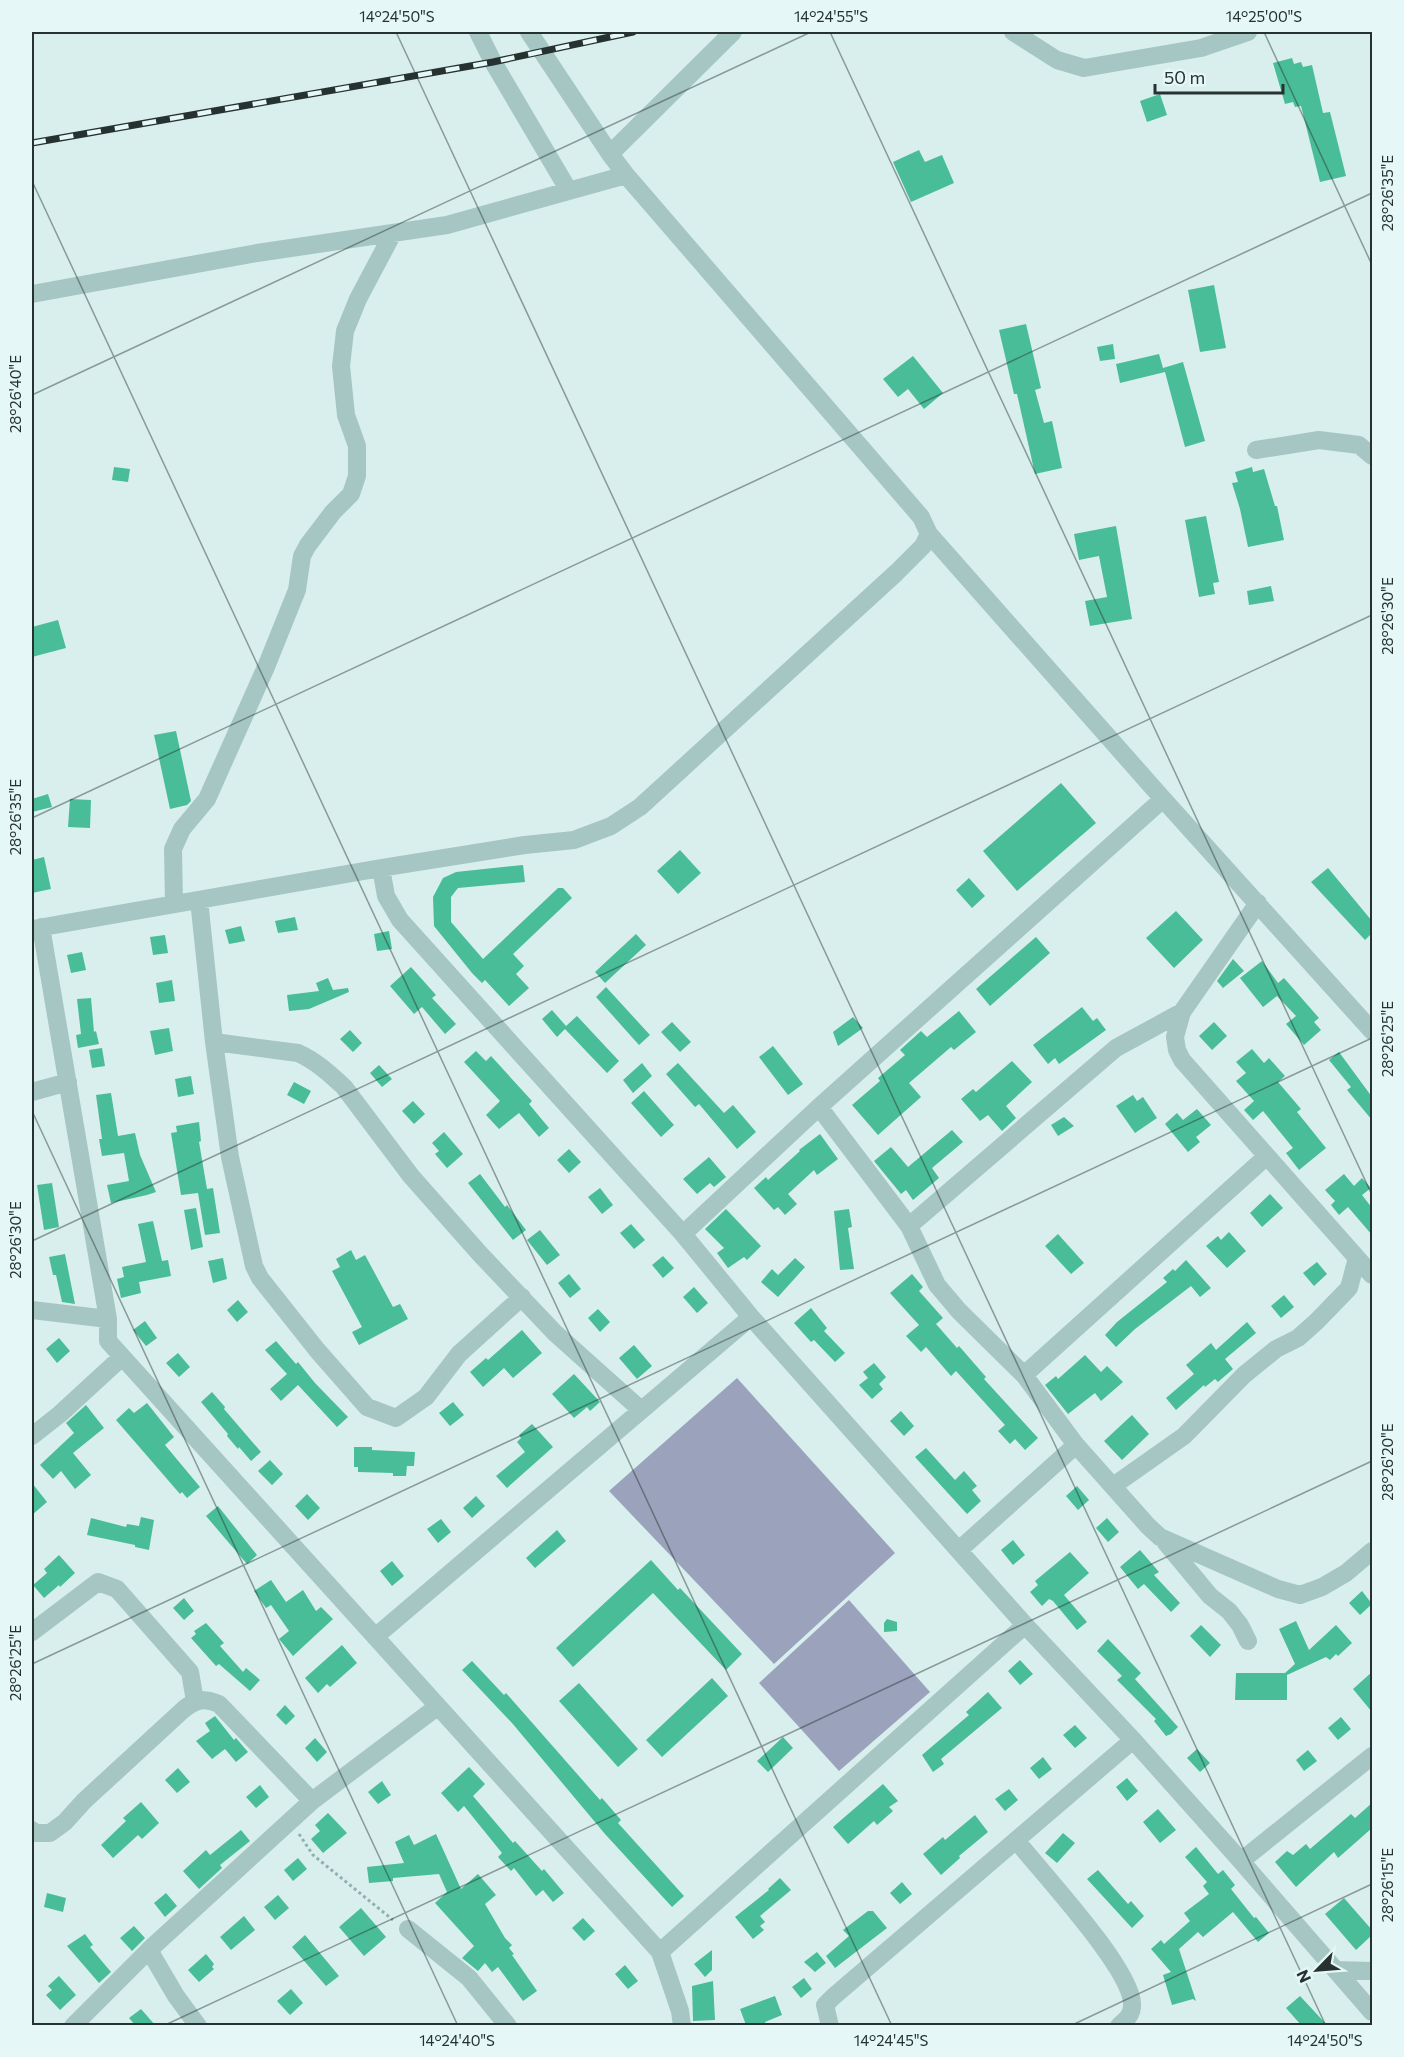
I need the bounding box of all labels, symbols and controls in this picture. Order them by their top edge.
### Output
text: 14°24'50"S [359,7,435,25]
text: 14°24'55"S [794,7,868,25]
text: 14°25'00"S [1226,7,1302,25]
scale bar [1155,57,1282,95]
text: 50 m [1164,66,1205,88]
text: 28°26'35"E [1378,155,1396,231]
text: 28°26'40"E [6,355,24,433]
text: 28°26'30"E [1378,577,1396,655]
text: 28°26'35"E [6,779,24,855]
text: 28°26'25"E [1378,1001,1396,1077]
text: 28°26'30"E [6,1201,24,1279]
text: 28°26'20"E [1378,1423,1396,1501]
text: 28°26'25"E [6,1625,24,1701]
text: 28°26'15"E [1378,1848,1396,1922]
north arrow [1287,1940,1347,2000]
text: N [1292,1967,1314,1986]
text: 14°24'40"S [419,2031,495,2049]
text: 14°24'45"S [854,2031,928,2049]
text: 14°24'50"S [1287,2031,1363,2049]

